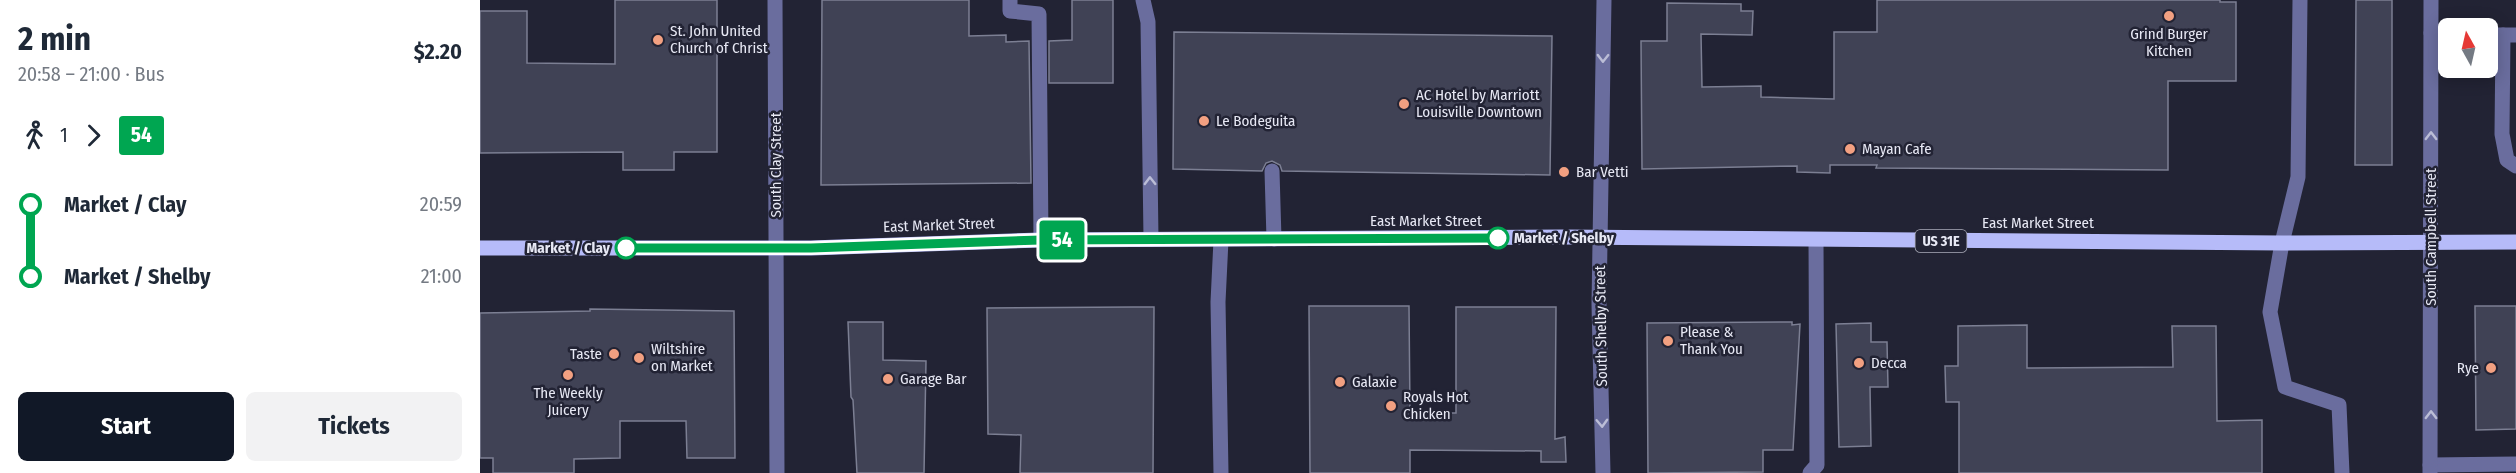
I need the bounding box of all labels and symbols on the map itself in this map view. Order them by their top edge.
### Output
marker: Grind Burger Kitchen [2162,9,2176,23]
north arrow [2438,18,2498,78]
place label: St. John United Church of Christ [670,22,768,57]
place label: Grind Burger Kitchen [2130,25,2209,60]
marker: St. John United Church of Christ [651,33,665,47]
one-way arrow [1597,54,1609,63]
place label: AC Hotel by Marriott Louisville Downtown [1416,86,1542,121]
marker: AC Hotel by Marriott Louisville Downtown [1397,97,1411,111]
street label: South Clay Street [767,112,785,218]
place label: Le Bodeguita [1216,112,1295,130]
marker: Le Bodeguita [1197,114,1211,128]
one-way arrow [2425,131,2437,140]
place label: Mayan Cafe [1862,140,1932,158]
marker: Mayan Cafe [1843,142,1857,156]
place label: Bar Vetti [1576,163,1629,181]
marker: Bar Vetti [1557,165,1571,179]
street label: South Campbell Street [2422,168,2440,306]
one-way arrow [1144,176,1156,185]
street label: East Market Street [1370,212,1482,230]
street label: East Market Street [883,214,995,236]
street label: East Market Street [1982,214,2094,232]
line badge: 54 [1035,220,1089,260]
marker: Market / Shelby [1487,227,1509,249]
place label: Market / Shelby [1514,229,1615,247]
road number: US 31E [1916,230,1966,252]
marker: Market / Clay [615,237,637,259]
place label: Market / Clay [527,239,611,257]
street label: South Shelby Street [1591,265,1611,387]
place label: Please & Thank You [1680,323,1743,358]
marker: Please & Thank You [1661,334,1675,348]
place label: Wiltshire on Market [651,340,713,375]
place label: Taste [570,345,602,363]
marker: Taste [607,347,621,361]
marker: Wiltshire on Market [632,351,646,365]
place label: Decca [1871,354,1907,372]
marker: Decca [1852,356,1866,370]
place label: Rye [2457,359,2479,377]
marker: Rye [2484,361,2498,375]
marker: The Weekly Juicery [561,368,575,382]
place label: Garage Bar [900,370,967,388]
marker: Garage Bar [881,372,895,386]
place label: Galaxie [1352,373,1397,391]
marker: Galaxie [1333,375,1347,389]
place label: The Weekly Juicery [533,384,603,419]
place label: Royals Hot Chicken [1403,388,1468,423]
marker: Royals Hot Chicken [1384,399,1398,413]
one-way arrow [2425,410,2437,419]
one-way arrow [1596,418,1608,427]

